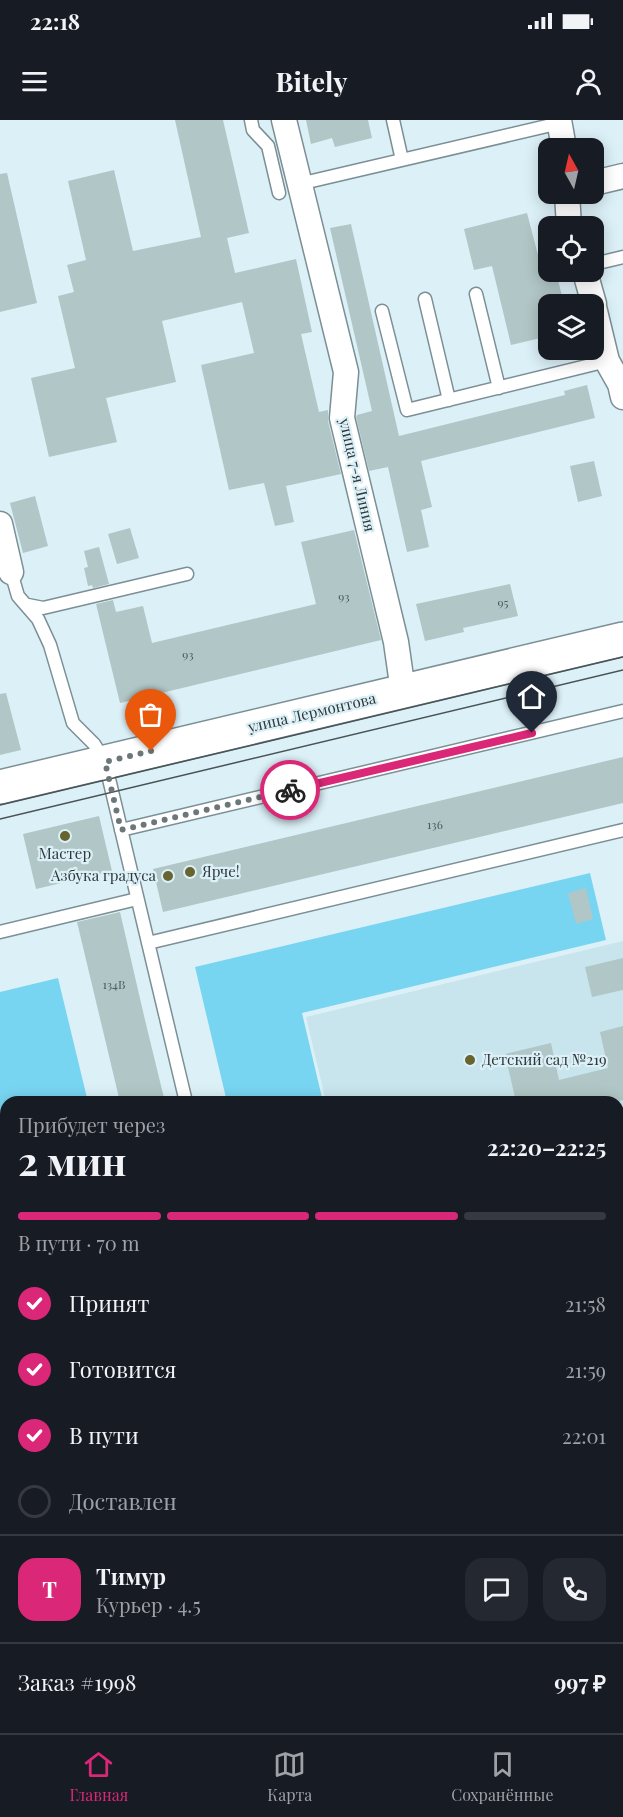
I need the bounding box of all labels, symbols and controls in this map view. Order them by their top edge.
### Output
text: 22:18 [30,6,80,36]
text: Bitely [275,63,348,99]
icon: menu [18,65,51,98]
icon: person [572,65,605,98]
north arrow [538,138,604,204]
map controls [538,138,604,360]
button: locate [538,216,604,282]
button: layers [538,294,604,360]
street label: улица 7-я Линия [335,415,381,533]
house number: 93 [338,588,350,604]
house number: 95 [497,594,509,610]
house number: 93 [182,646,194,662]
pin [506,671,557,733]
icon: home [515,680,548,713]
street label: улица Лермонтова [245,687,378,737]
pin [125,689,176,751]
icon: bag [134,698,167,731]
courier [260,760,320,820]
icon: bike [274,774,307,807]
house number: 136 [427,816,443,832]
marker: Мастер [58,829,72,843]
place label: Мастер [39,843,91,863]
place label: Ярче! [201,861,240,881]
place label: Азбука градуса [50,865,157,885]
marker: Ярче! [183,865,197,879]
marker: Азбука градуса [161,869,175,883]
house number: 134В [102,976,126,992]
place label: Детский сад №219 [482,1049,607,1069]
marker: Детский сад №219 [463,1053,477,1067]
text: Прибудет через [18,1111,165,1138]
text: 22:20–22:25 [487,1132,606,1162]
text: 2 мин [18,1134,126,1186]
text: В пути · 70 m [18,1229,139,1256]
icon: check [18,1287,51,1320]
text: Принят [69,1288,149,1318]
text: 21:58 [565,1290,606,1317]
icon: check [18,1353,51,1386]
text: Готовится [69,1354,176,1384]
text: 21:59 [565,1356,606,1383]
icon: check [18,1419,51,1452]
text: В пути [69,1420,139,1450]
text: 22:01 [562,1422,606,1449]
text: Доставлен [69,1486,177,1516]
button: chat [465,1558,528,1621]
button: phone [543,1558,606,1621]
text: Тимур [96,1561,166,1591]
text: Т [42,1574,57,1604]
text: Курьер · 4.5 [96,1591,201,1618]
text: Заказ #1998 [18,1667,136,1697]
text: 997 ₽ [554,1667,606,1697]
tab: Главная [69,1748,128,1805]
tab: Карта [267,1748,312,1805]
tab: Сохранённые [451,1748,554,1805]

